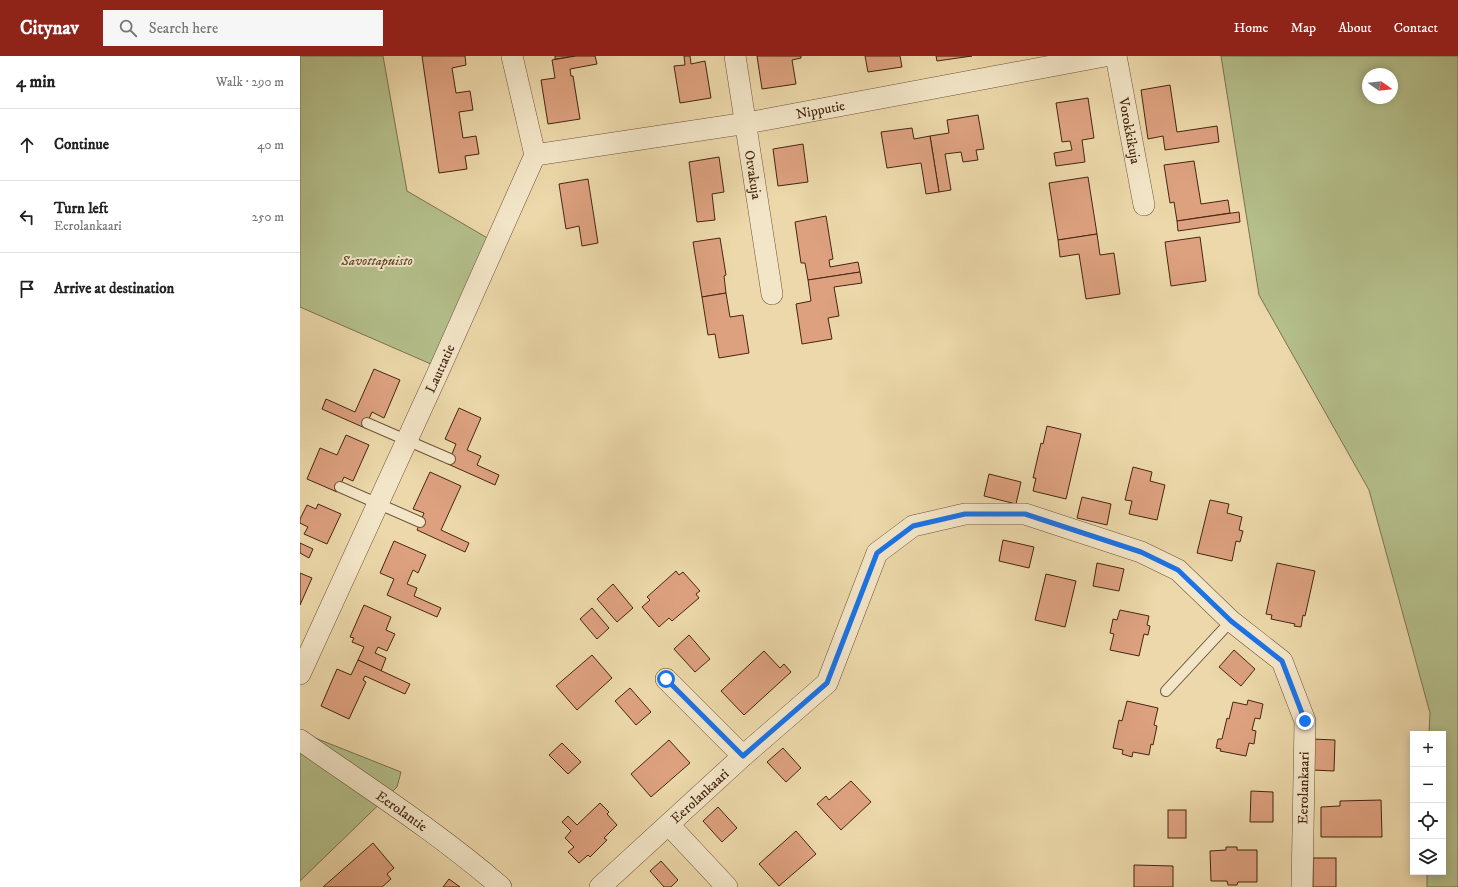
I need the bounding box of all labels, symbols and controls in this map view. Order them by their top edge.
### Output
search box [103,10,383,46]
text: Citynav [20,17,79,40]
icon: search [117,17,139,39]
text: Search here [149,19,218,38]
text: Home [1234,19,1268,37]
text: Map [1290,19,1316,37]
text: About [1338,19,1372,37]
text: Contact [1394,19,1438,37]
north arrow [1362,68,1398,104]
text: 4 min [16,71,55,93]
text: Walk · 290 m [216,74,284,90]
street label: Vorokkikuja [1114,95,1144,166]
street label: Nipputie [795,97,847,124]
icon: ahead [16,134,38,156]
text: Continue [54,135,109,154]
text: 40 m [257,137,284,153]
street label: Otvakuja [740,149,765,201]
text: Turn left [54,199,108,218]
icon: left [16,206,38,228]
text: 250 m [252,209,284,225]
text: Eerolankaari [54,218,122,234]
park label: Savottapuisto [340,252,413,270]
icon: arrive [16,278,38,300]
text: Arrive at destination [54,279,174,298]
street label: Lauttatie [422,341,460,396]
route start [657,670,675,688]
route end [1296,712,1314,730]
map controls [1410,731,1446,875]
button: + [1410,731,1446,767]
street label: Eerolankaari [1294,751,1314,825]
street label: Eerolankaari [667,765,733,828]
button: − [1410,767,1446,803]
street label: Eerolantie [372,787,431,836]
button: locate [1410,803,1446,839]
button: layers [1410,839,1446,875]

